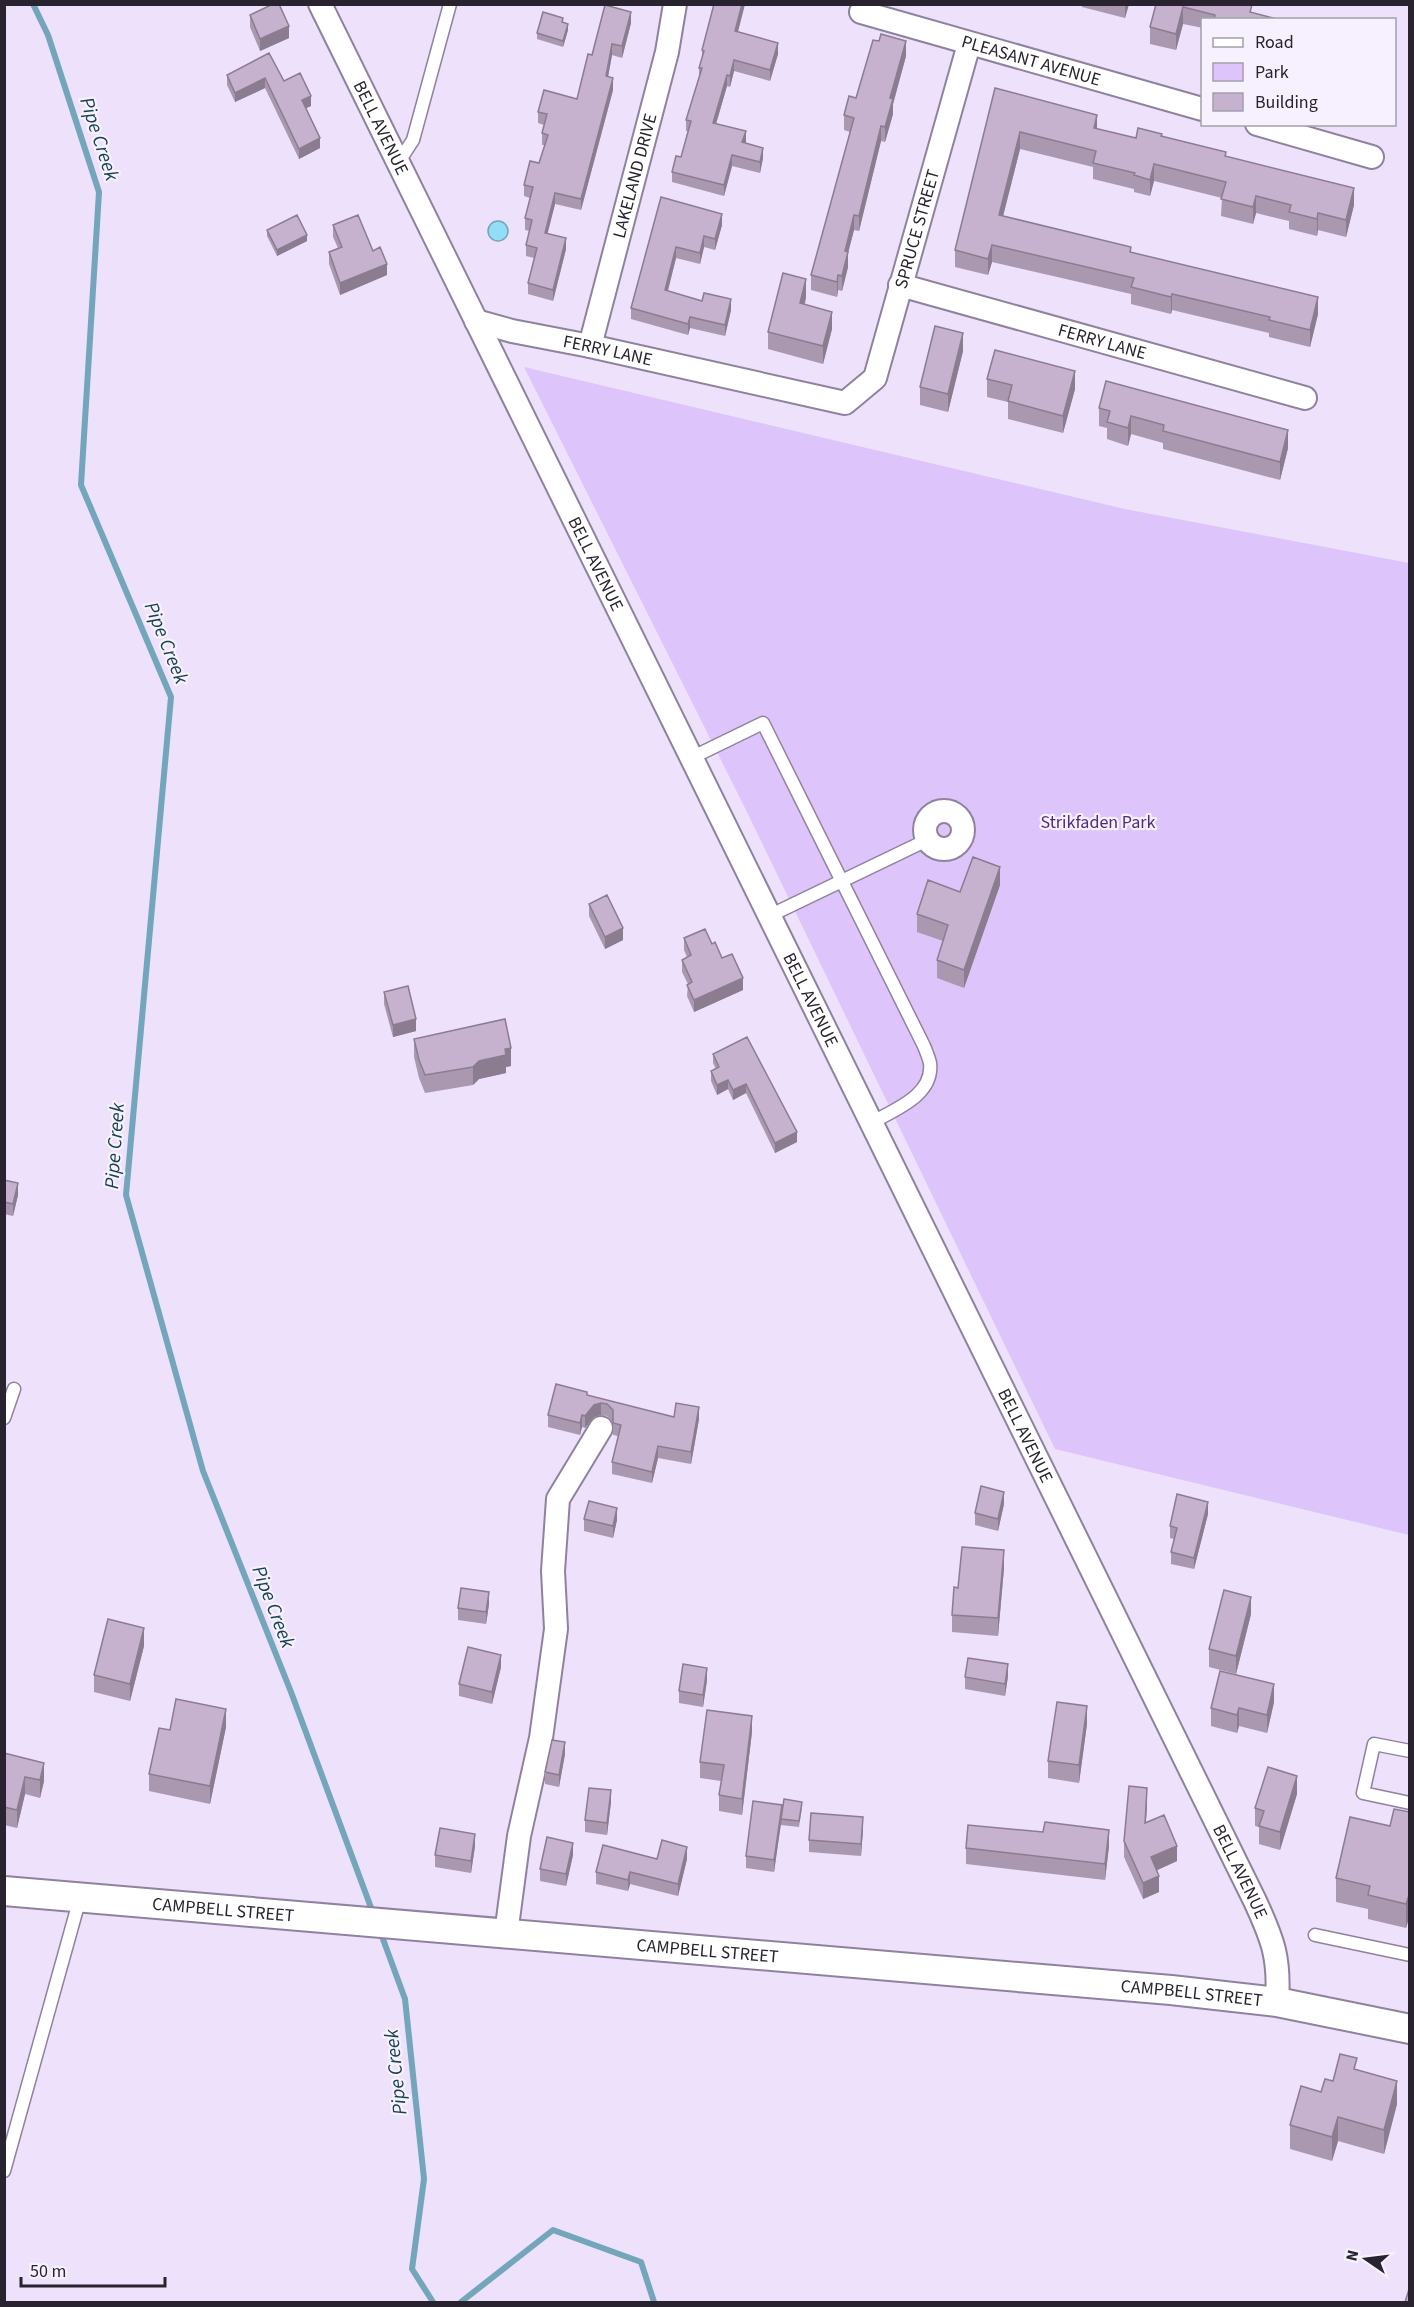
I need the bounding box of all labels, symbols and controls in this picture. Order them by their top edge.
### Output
legend [1201,18,1396,126]
street label: PLEASANT AVENUE [959,29,1104,92]
text: Road [1255,30,1294,55]
text: Park [1255,60,1289,85]
street label: BELL AVENUE [347,76,415,179]
text: Building [1255,90,1318,115]
water label: Pipe Creek [72,94,126,185]
street label: LAKELAND DRIVE [606,111,663,241]
street label: SPRUCE STREET [888,166,946,291]
street label: FERRY LANE [1055,317,1149,366]
street label: FERRY LANE [561,329,655,372]
street label: BELL AVENUE [562,512,630,615]
water label: Pipe Creek [137,598,195,689]
park label: Strikfaden Park [1041,810,1156,835]
street label: BELL AVENUE [777,948,845,1051]
water label: Pipe Creek [98,1101,132,1190]
street label: BELL AVENUE [992,1384,1059,1487]
water label: Pipe Creek [244,1562,302,1653]
street label: BELL AVENUE [1207,1820,1274,1923]
street label: CAMPBELL STREET [151,1891,296,1928]
street label: CAMPBELL STREET [635,1932,780,1969]
street label: CAMPBELL STREET [1120,1973,1264,2013]
water label: Pipe Creek [378,2027,414,2116]
north arrow [1336,2229,1396,2289]
text: N [1340,2248,1364,2263]
scale bar [21,2250,165,2288]
text: 50 m [30,2259,66,2284]

